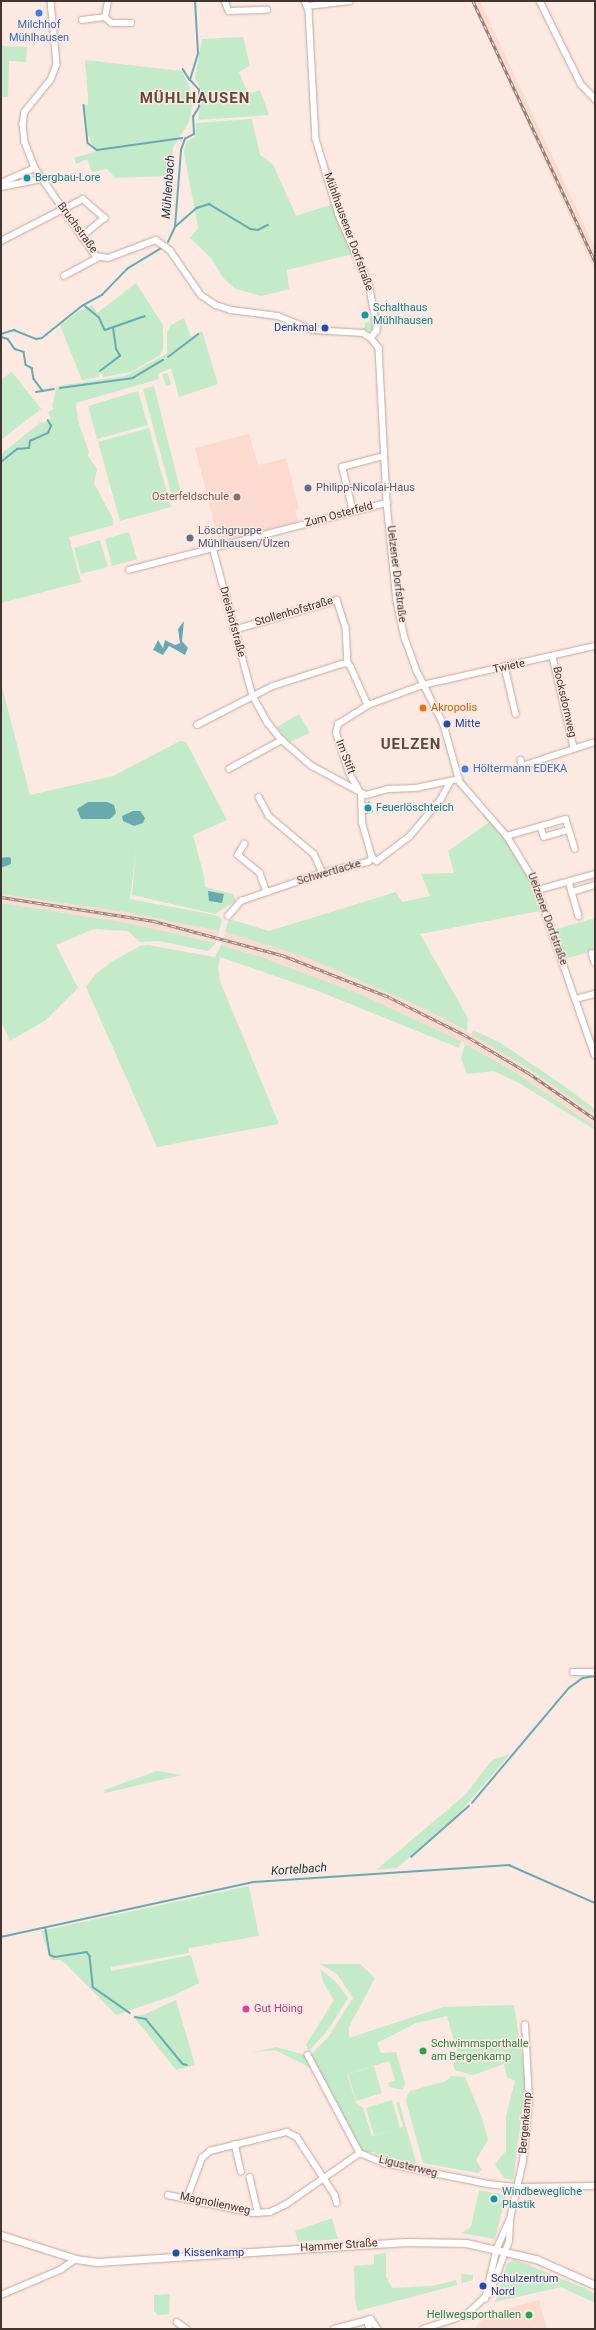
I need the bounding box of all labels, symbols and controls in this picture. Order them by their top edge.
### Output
marker: Milchhof Mühlhausen [34,8,44,18]
place label: Milchhof Mühlhausen [9,19,69,45]
district label: MÜHLHAUSEN [140,90,250,108]
water label: Mühlenbach [160,155,178,219]
place label: Bergbau-Lore [35,171,100,185]
street label: Mühlhausener Dorfstraße [320,171,376,293]
marker: Bergbau-Lore [22,173,32,183]
street label: Bruchstraße [54,200,100,256]
place label: Schalthaus Mühlhausen [373,302,433,328]
marker: Schalthaus Mühlhausen [360,310,370,320]
place label: Denkmal [274,321,317,335]
marker: Denkmal [320,323,330,333]
place label: Philipp-Nicolai-Haus [316,481,415,495]
marker: Philipp-Nicolai-Haus [303,483,313,493]
place label: Osterfeldschule [152,490,229,504]
marker: Osterfeldschule [232,492,242,502]
street label: Zum Osterfeld [304,500,374,530]
place label: Löschgruppe Mühlhausen/Ülzen [198,525,290,551]
street label: Uelzener Dorfstraße [384,525,408,623]
marker: Löschgruppe Mühlhausen/Ülzen [185,533,195,543]
street label: Dreishofstraße [216,585,248,659]
street label: Stollenhofstraße [253,595,335,629]
street label: Twiete [492,657,526,677]
street label: Bocksdornweg [549,665,579,739]
place label: Akropolis [431,701,477,715]
marker: Akropolis [418,703,428,713]
place label: Mitte [455,717,480,731]
marker: Mitte [442,719,452,729]
district label: UELZEN [381,736,441,754]
street label: Im Stift [332,738,358,776]
place label: Höltermann EDEKA [473,762,567,776]
marker: Höltermann EDEKA [460,764,470,774]
place label: Feuerlöschteich [376,801,454,815]
marker: Feuerlöschteich [363,803,373,813]
street label: Schwertlacke [296,858,362,888]
street label: Uelzener Dorfstraße [524,871,570,967]
water label: Kortelbach [270,1861,328,1879]
place label: Gut Höing [254,2002,303,2016]
marker: Gut Höing [241,2004,251,2014]
place label: Schwimmsporthalle am Bergenkamp [431,2038,529,2064]
marker: Schwimmsporthalle am Bergenkamp [418,2046,428,2056]
street label: Bergenkamp [517,2092,535,2154]
street label: Ligusterweg [377,2153,439,2181]
place label: Windbewegliche Plastik [502,2186,582,2212]
street label: Magnolienweg [179,2190,251,2218]
marker: Windbewegliche Plastik [489,2194,499,2204]
street label: Hammer Straße [300,2237,378,2255]
place label: Kissenkamp [184,2246,244,2260]
marker: Kissenkamp [171,2248,181,2258]
place label: Schulzentrum Nord [491,2273,558,2299]
marker: Schulzentrum Nord [478,2281,488,2291]
place label: Hellwegsporthallen [427,2308,521,2322]
marker: Hellwegsporthallen [524,2310,534,2320]

